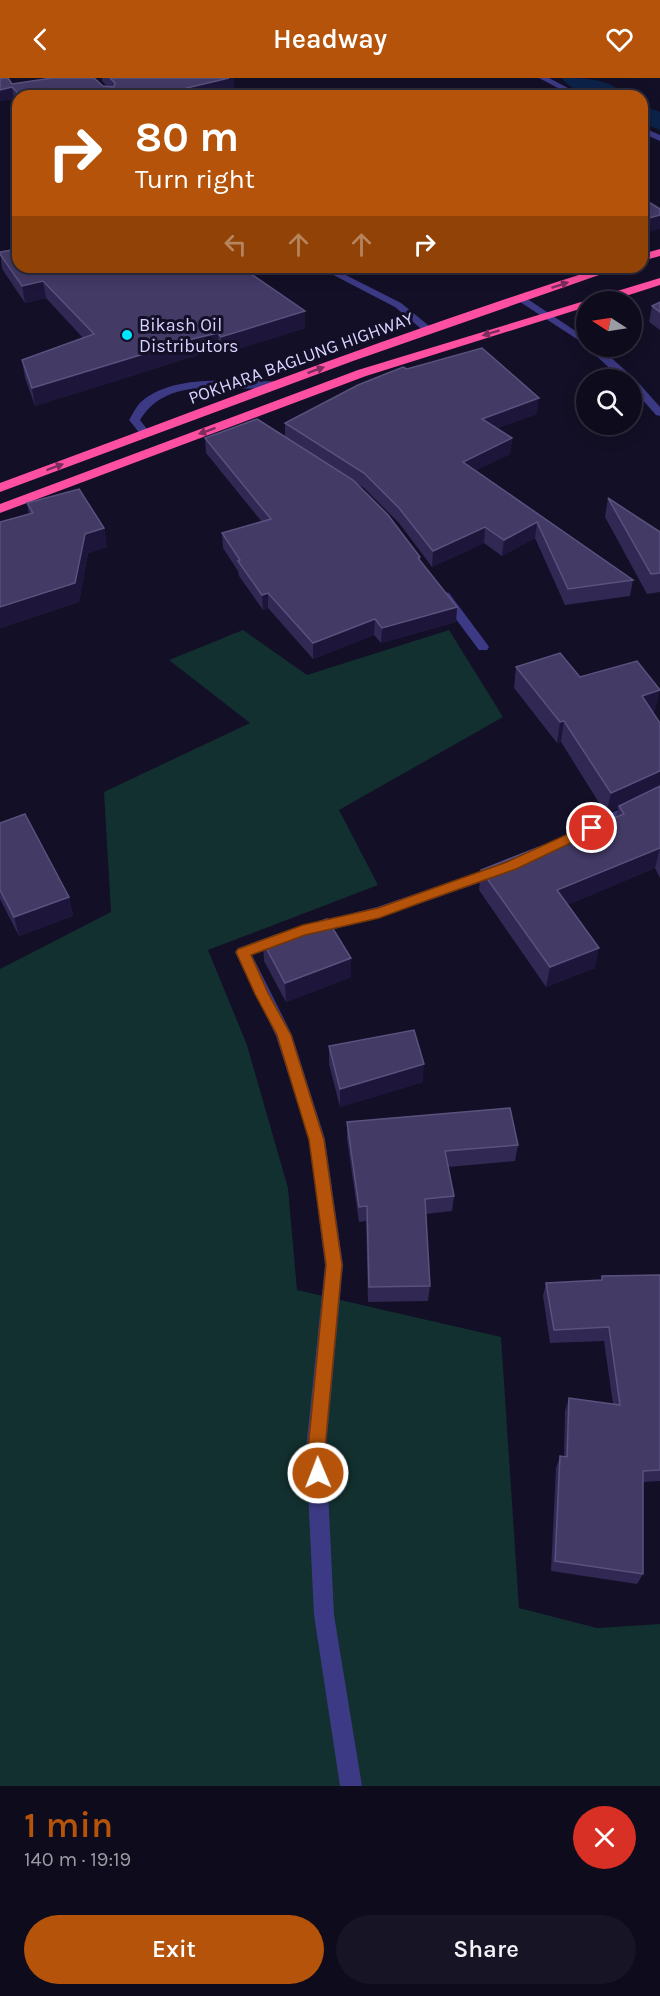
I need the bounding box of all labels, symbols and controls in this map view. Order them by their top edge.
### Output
icon: back [24,23,57,56]
text: Headway [273,23,387,55]
icon: heart [603,23,636,56]
text: 80 m [135,112,239,162]
icon: right [36,114,114,192]
text: Turn right [135,163,255,195]
icon: left [219,228,252,261]
icon: ahead [282,228,315,261]
icon: ahead [345,228,378,261]
icon: right [408,228,441,261]
one-way arrow [551,280,569,290]
north arrow [576,291,642,357]
map controls [576,291,642,435]
street label: POKHARA BAGLUNG HIGHWAY [185,307,417,409]
place label: Bikash Oil Distributors [139,314,238,357]
marker: Bikash Oil Distributors [120,328,134,342]
one-way arrow [482,329,500,338]
one-way arrow [308,365,326,375]
button: search [576,369,642,435]
one-way arrow [198,426,216,436]
one-way arrow [46,462,64,472]
pin [566,802,617,853]
icon: arrive [575,811,608,844]
position arrow [286,1441,350,1505]
text: 1 min [24,1804,113,1846]
button: close [573,1806,636,1869]
text: 140 m · 19:19 [24,1848,131,1871]
button: Exit [24,1915,324,1984]
button: Share [336,1915,636,1984]

